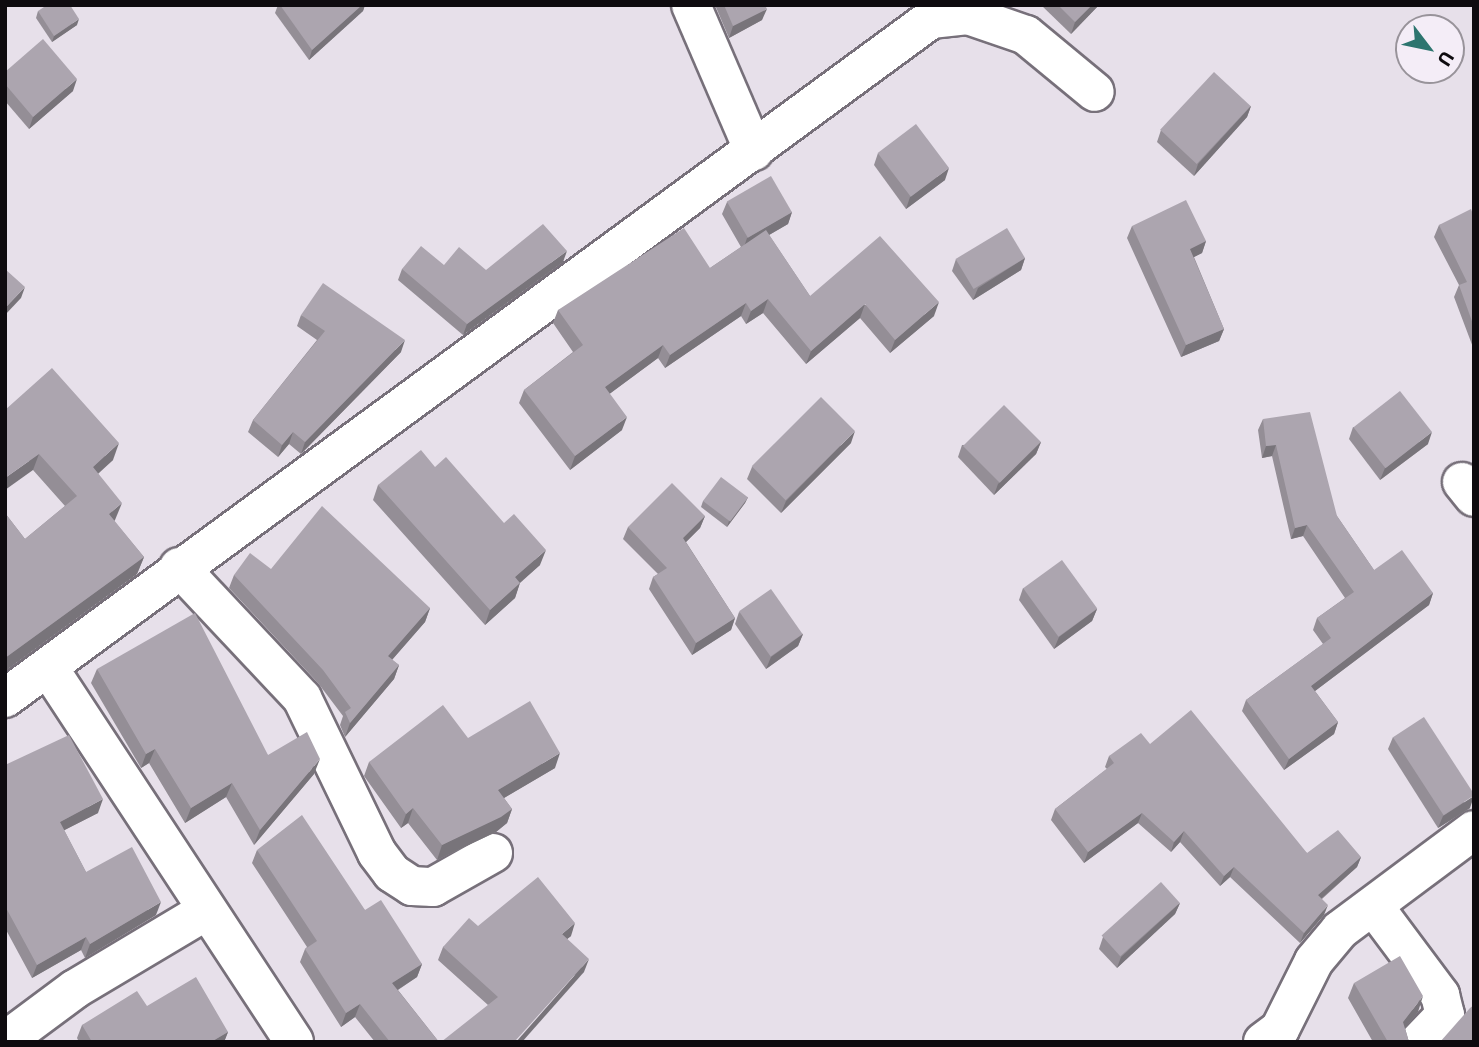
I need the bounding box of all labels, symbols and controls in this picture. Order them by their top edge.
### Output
north arrow [1395,14,1465,84]
text: U [1433,48,1460,71]

